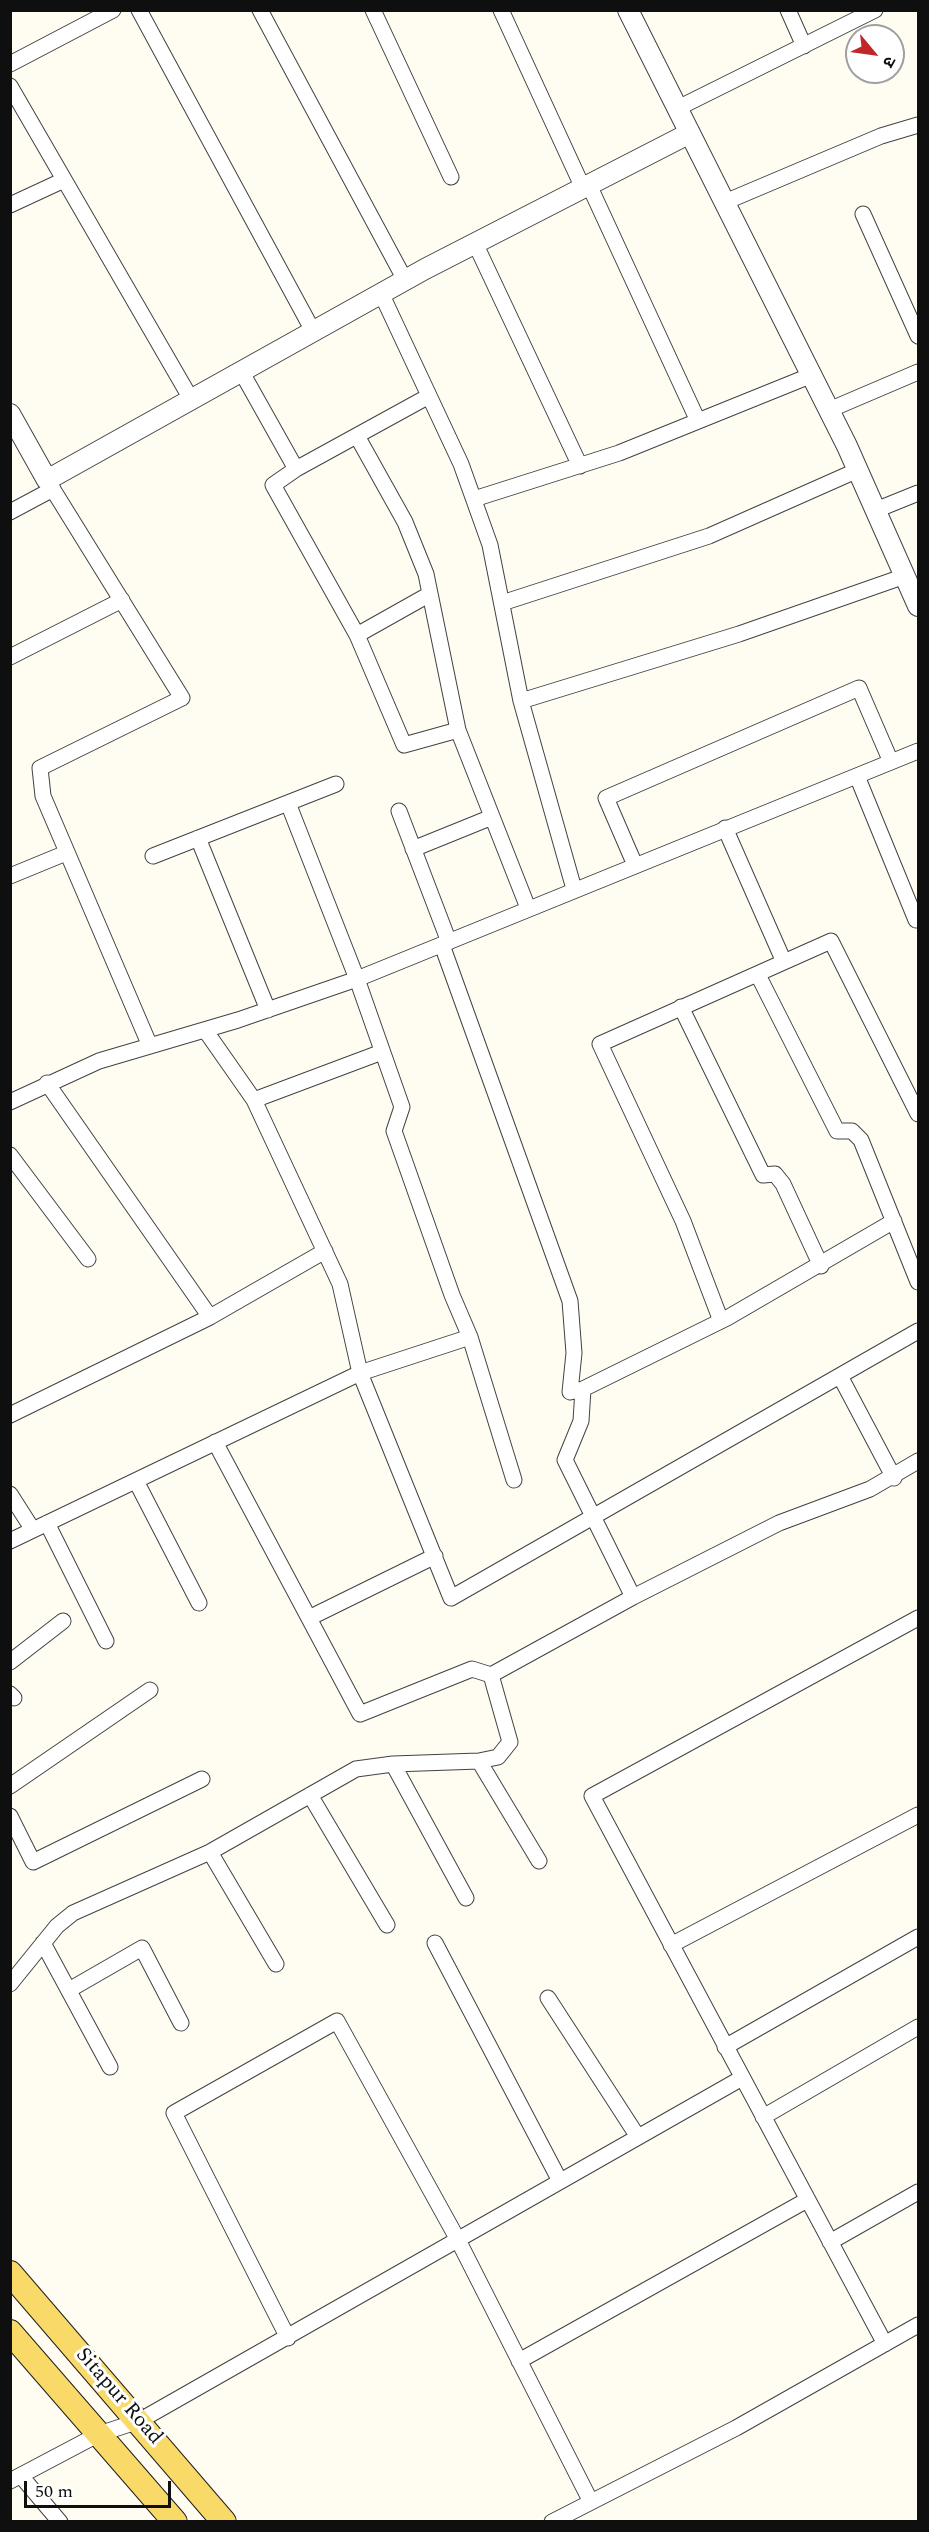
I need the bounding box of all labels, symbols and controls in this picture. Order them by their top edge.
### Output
north arrow [845,24,905,84]
text: उ [876,52,902,72]
street label: Sitapur Road [69,2343,167,2451]
scale bar [27,2469,174,2507]
text: 50 m [35,2478,73,2505]

